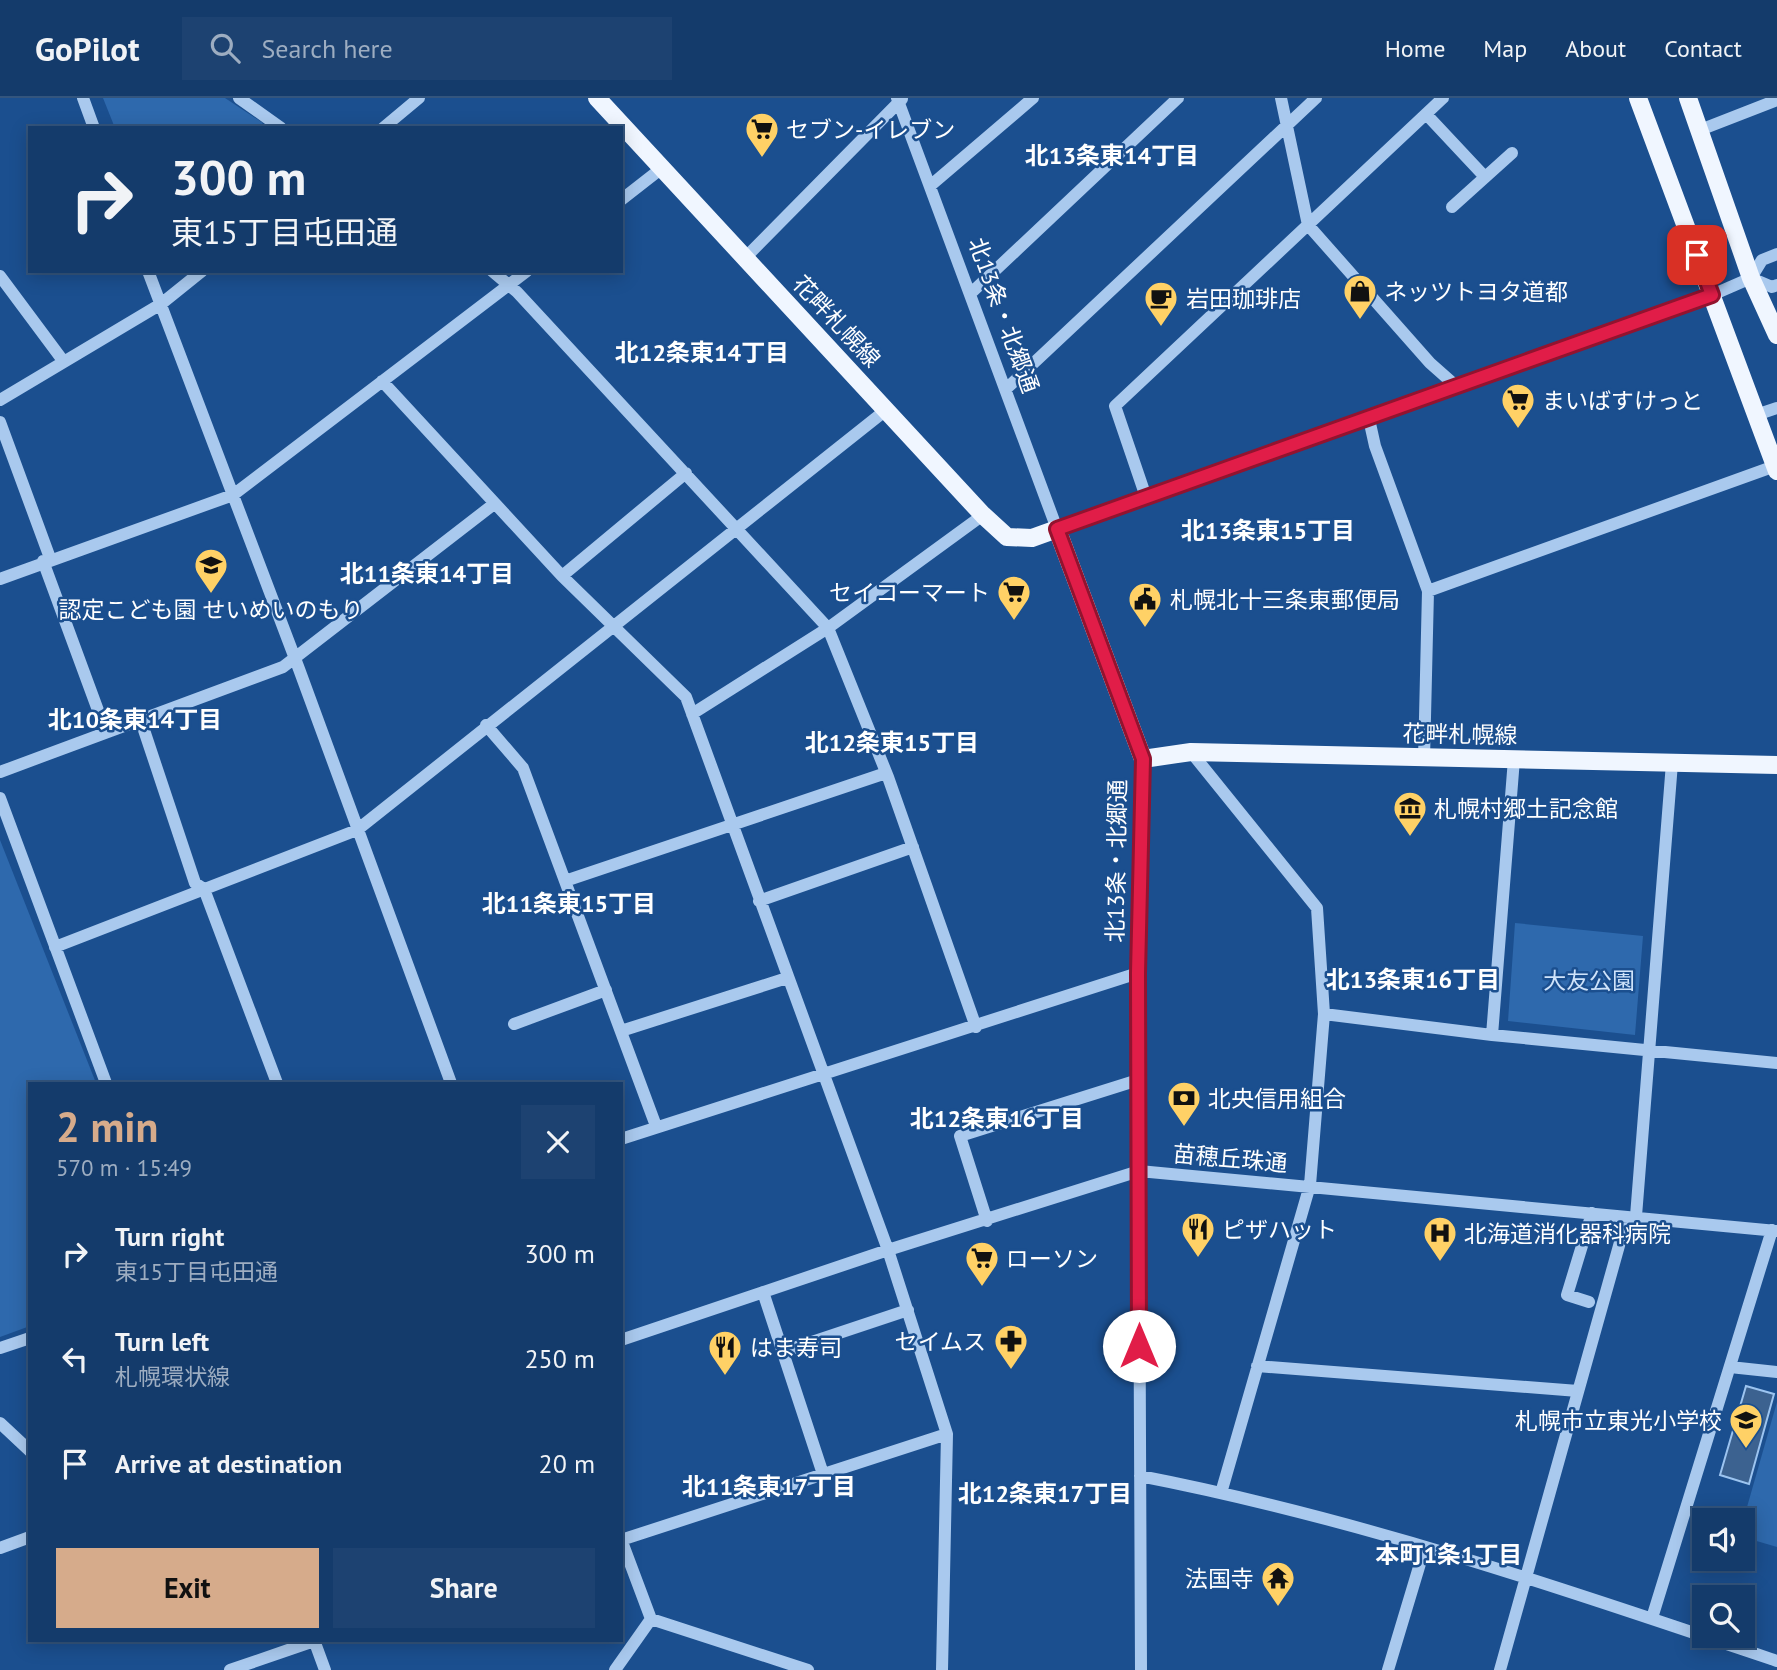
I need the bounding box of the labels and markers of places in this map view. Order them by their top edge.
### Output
supermarket icon: セブン-イレブン [743,110,781,159]
place label: セブン-イレブン [786,115,955,144]
pin [1667,225,1727,285]
shop icon: ネッツトヨタ道都 [1341,272,1379,321]
place label: ネッツトヨタ道都 [1384,277,1568,306]
cafe icon: 岩田珈琲店 [1142,279,1180,328]
place label: 岩田珈琲店 [1186,284,1301,313]
supermarket icon: まいばすけっと [1499,381,1537,430]
place label: まいばすけっと [1542,386,1703,415]
school or university icon: 認定こども園 せいめいのもり [192,546,230,595]
supermarket icon: セイコーマート [995,573,1033,622]
place label: セイコーマート [829,578,990,607]
public building icon: 札幌北十三条東郵便局 [1126,580,1164,629]
place label: 札幌北十三条東郵便局 [1170,585,1400,614]
place label: 認定こども園 せいめいのもり [58,595,364,624]
museum icon: 札幌村郷土記念館 [1391,789,1429,838]
place label: 札幌村郷土記念館 [1434,794,1618,823]
bank icon: 北央信用組合 [1165,1079,1203,1128]
place label: 北央信用組合 [1208,1084,1346,1113]
restaurant icon: ピザハット [1179,1210,1217,1259]
hospital icon: 北海道消化器科病院 [1421,1214,1459,1263]
place label: ピザハット [1222,1215,1337,1244]
place label: 北海道消化器科病院 [1464,1219,1671,1248]
supermarket icon: ローソン [963,1239,1001,1288]
place label: ローソン [1006,1244,1098,1273]
pharmacy icon: セイムス [992,1322,1030,1371]
place label: セイムス [894,1327,986,1356]
restaurant icon: はま寿司 [706,1328,744,1377]
place label: はま寿司 [750,1333,842,1362]
school or university icon: 札幌市立東光小学校 [1727,1401,1765,1450]
place label: 札幌市立東光小学校 [1515,1406,1722,1435]
temple icon: 法国寺 [1259,1559,1297,1608]
place label: 法国寺 [1185,1564,1254,1593]

